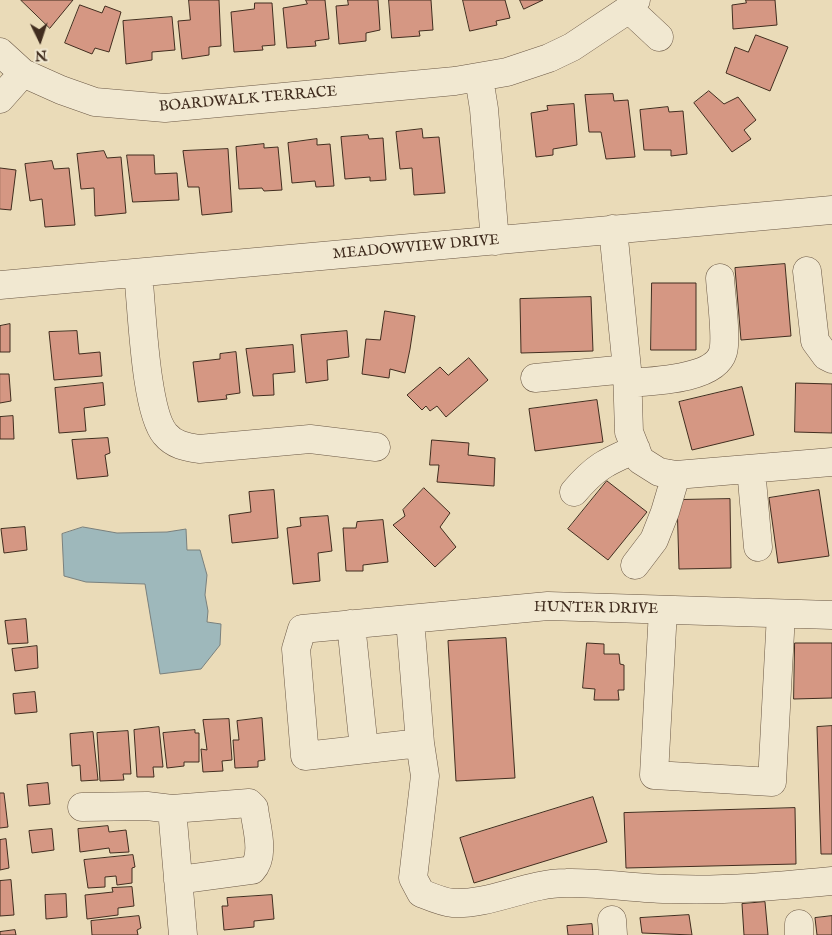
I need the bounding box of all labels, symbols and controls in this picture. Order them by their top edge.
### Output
north arrow [15,15,65,65]
text: N [34,46,48,64]
street label: BOARDWALK TERRACE [158,83,338,117]
street label: MEADOWVIEW DRIVE [332,232,500,264]
street label: HUNTER DRIVE [534,599,658,619]

